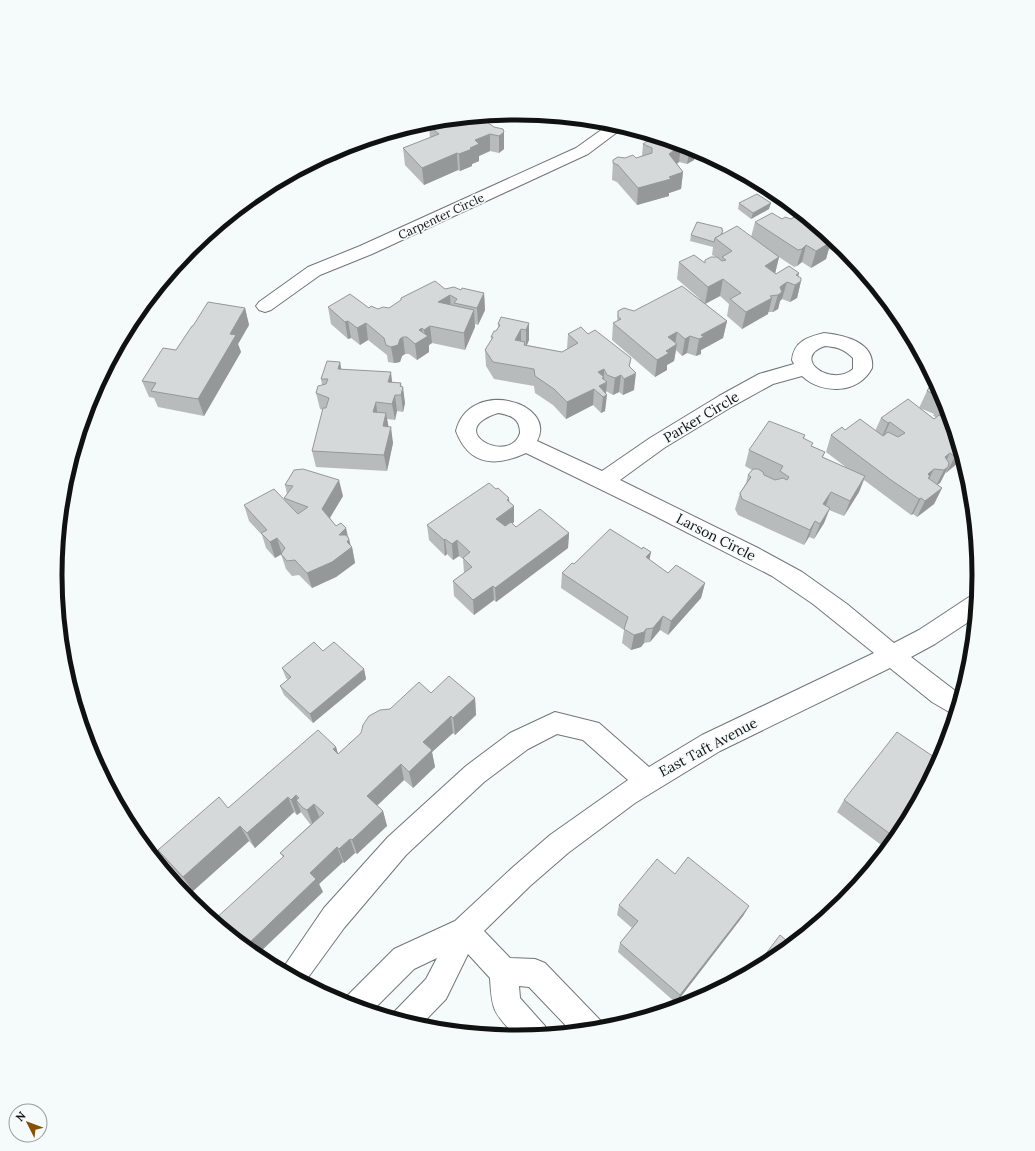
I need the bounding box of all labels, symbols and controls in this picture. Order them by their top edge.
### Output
street label: Carpenter Circle [396,189,487,242]
street label: Parker Circle [660,387,742,447]
street label: Larson Circle [673,509,759,565]
street label: East Taft Avenue [656,713,761,781]
north arrow [8,1103,48,1143]
text: N [13,1108,29,1124]

